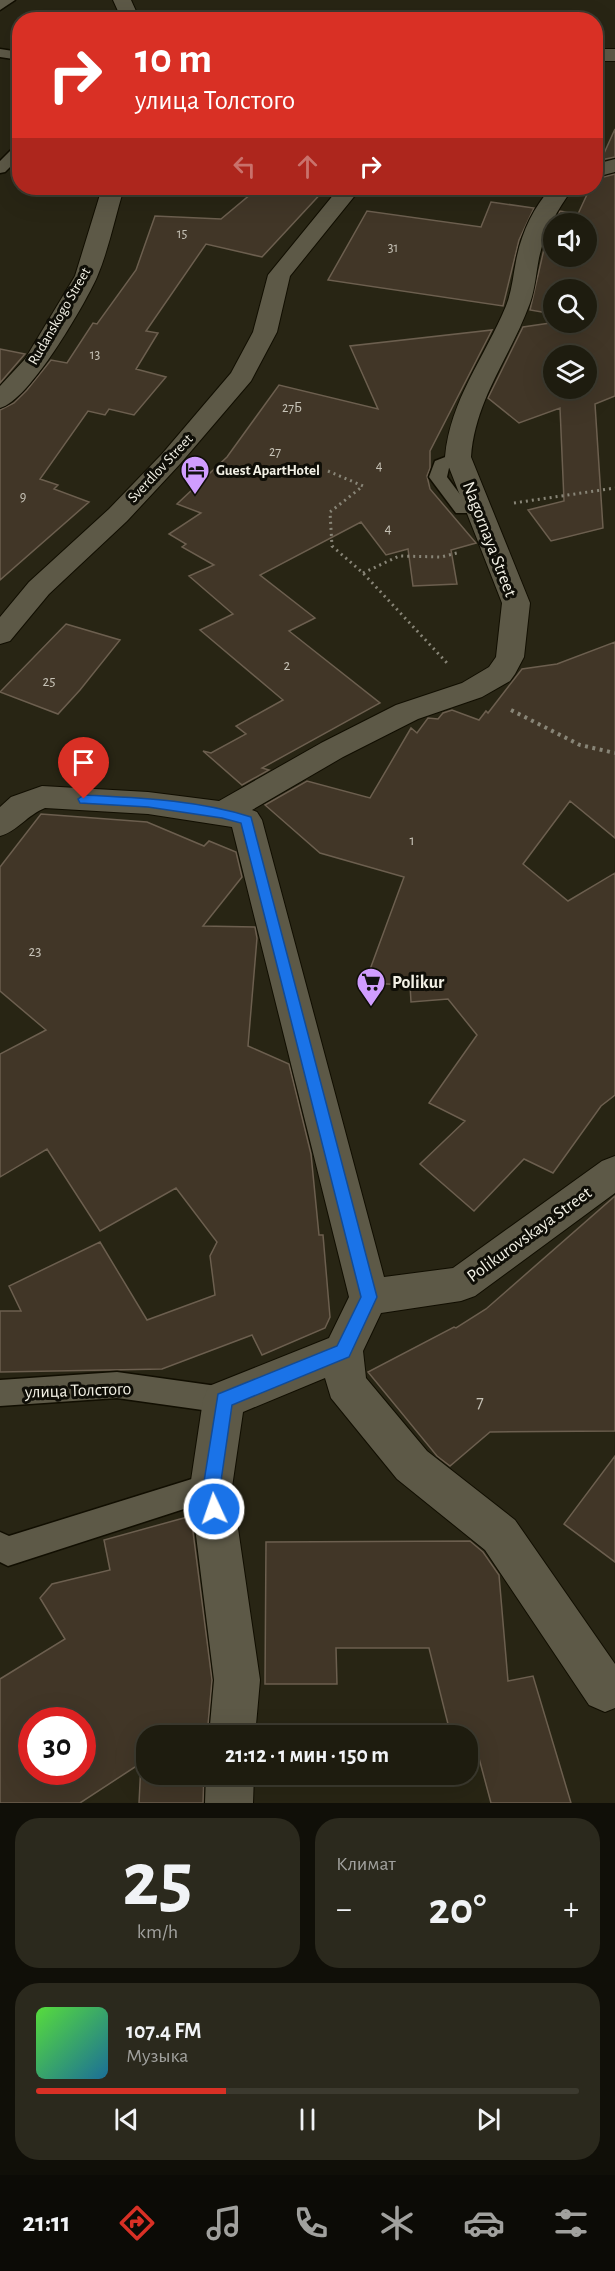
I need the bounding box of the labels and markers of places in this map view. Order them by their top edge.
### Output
hotel icon: Guest ApartHotel [179,454,211,496]
place label: Guest ApartHotel [216,463,320,478]
pin [58,737,109,799]
supermarket icon: Polikur [355,966,387,1008]
place label: Polikur [392,974,445,992]

